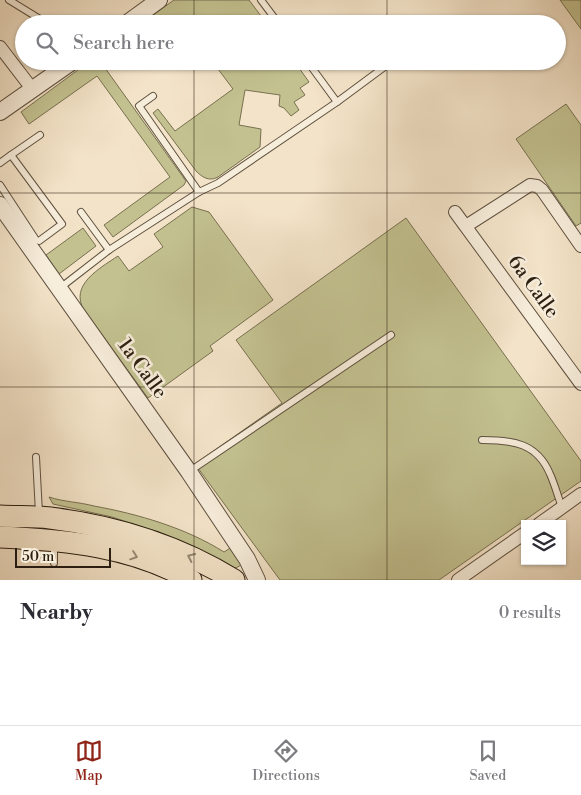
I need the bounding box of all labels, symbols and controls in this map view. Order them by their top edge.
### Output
search box [15,15,566,70]
icon: search [33,29,61,57]
text: Search here [73,31,174,55]
street label: 6a Calle [502,250,564,324]
street label: 1a Calle [112,334,172,404]
map controls [521,520,566,565]
button: layers [521,520,566,565]
scale bar [15,545,111,568]
text: 50 m [22,548,54,566]
one-way arrow [130,550,138,560]
one-way arrow [187,552,196,563]
text: Nearby [20,600,93,626]
text: 0 results [499,603,561,623]
tab: Map [75,737,103,785]
tab: Directions [252,737,320,785]
tab: Saved [469,737,506,785]

